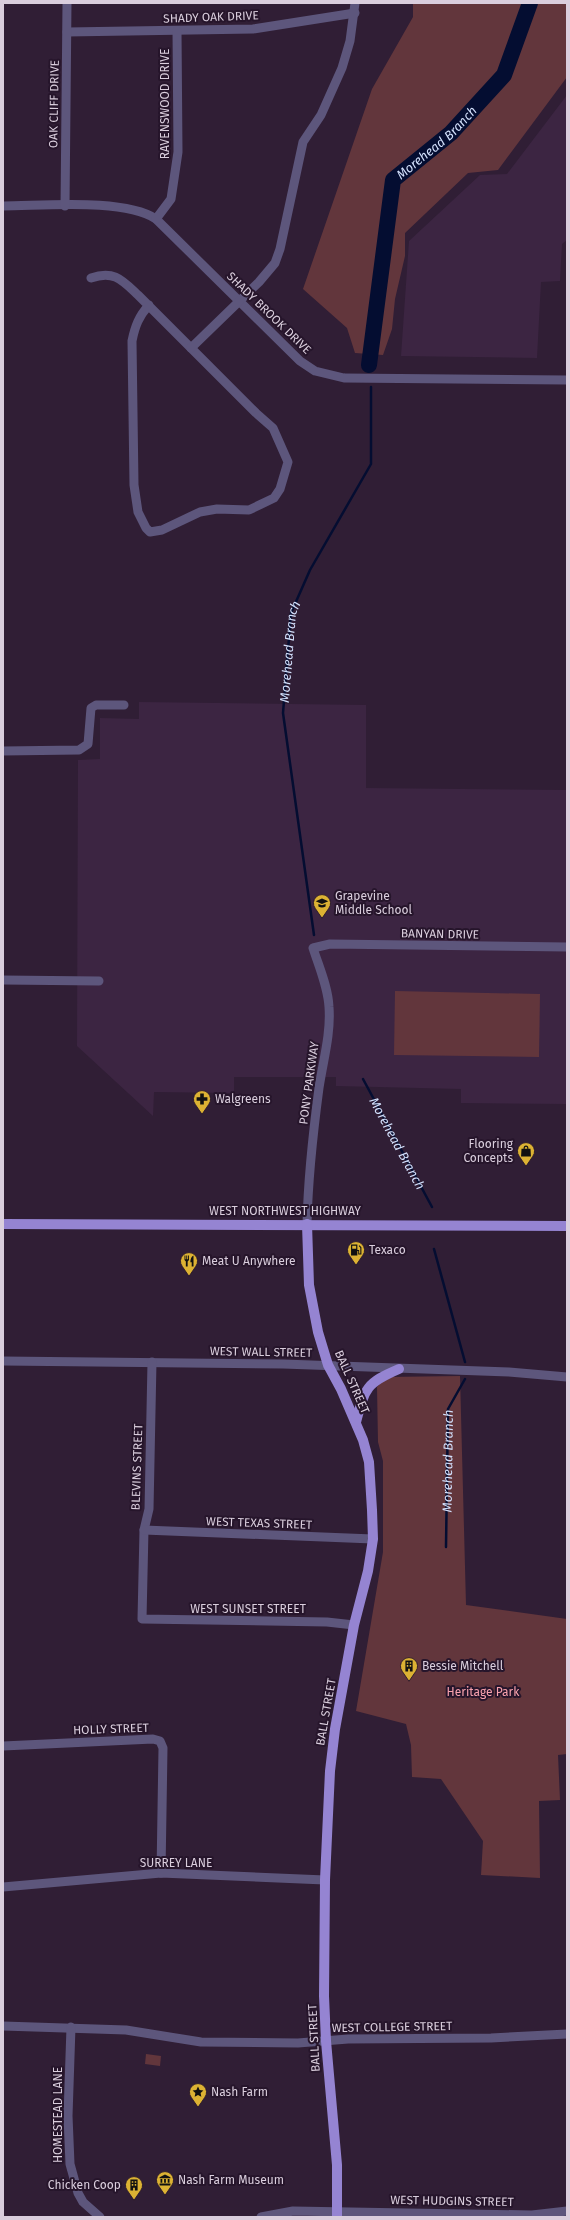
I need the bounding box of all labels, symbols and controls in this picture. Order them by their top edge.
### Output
street label: SHADY OAK DRIVE [163,8,259,26]
street label: RAVENSWOOD DRIVE [158,49,172,159]
street label: OAK CLIFF DRIVE [46,60,62,148]
water label: Morehead Branch [393,103,480,182]
street label: SHADY BROOK DRIVE [224,269,314,357]
water label: Morehead Branch [277,598,303,703]
place label: Grapevine Middle School [335,889,413,917]
school or university icon: Grapevine Middle School [312,893,332,918]
street label: BANYAN DRIVE [401,926,479,942]
street label: PONY PARKWAY [296,1040,322,1125]
pharmacy icon: Walgreens [192,1089,212,1114]
place label: Walgreens [215,1092,271,1106]
water label: Morehead Branch [366,1095,428,1192]
place label: Flooring Concepts [463,1137,514,1165]
shop icon: Flooring Concepts [516,1141,536,1166]
street label: WEST NORTHWEST HIGHWAY [209,1204,361,1218]
fuel station icon: Texaco [346,1240,366,1265]
place label: Texaco [369,1243,406,1257]
restaurant icon: Meat U Anywhere [179,1251,199,1276]
place label: Meat U Anywhere [202,1254,296,1268]
street label: WEST WALL STREET [210,1344,313,1360]
street label: BALL STREET [332,1348,373,1417]
water label: Morehead Branch [440,1410,456,1512]
street label: BLEVINS STREET [128,1423,146,1511]
street label: WEST TEXAS STREET [206,1514,313,1532]
street label: WEST SUNSET STREET [190,1602,307,1616]
building icon: Bessie Mitchell [399,1656,419,1681]
place label: Bessie Mitchell [422,1659,504,1673]
street label: BALL STREET [313,1677,339,1747]
park label: Heritage Park [447,1685,520,1699]
street label: HOLLY STREET [73,1721,150,1737]
street label: SURREY LANE [140,1856,212,1870]
street label: BALL STREET [305,2003,323,2072]
street label: WEST COLLEGE STREET [331,2019,453,2035]
street label: HOMESTEAD LANE [51,2067,65,2163]
place icon: Nash Farm [188,2082,208,2107]
place label: Nash Farm [211,2085,268,2099]
museum icon: Nash Farm Museum [155,2170,175,2195]
place label: Nash Farm Museum [178,2173,284,2187]
building icon: Chicken Coop [124,2175,144,2200]
place label: Chicken Coop [48,2178,121,2192]
street label: WEST HUDGINS STREET [390,2193,515,2209]

